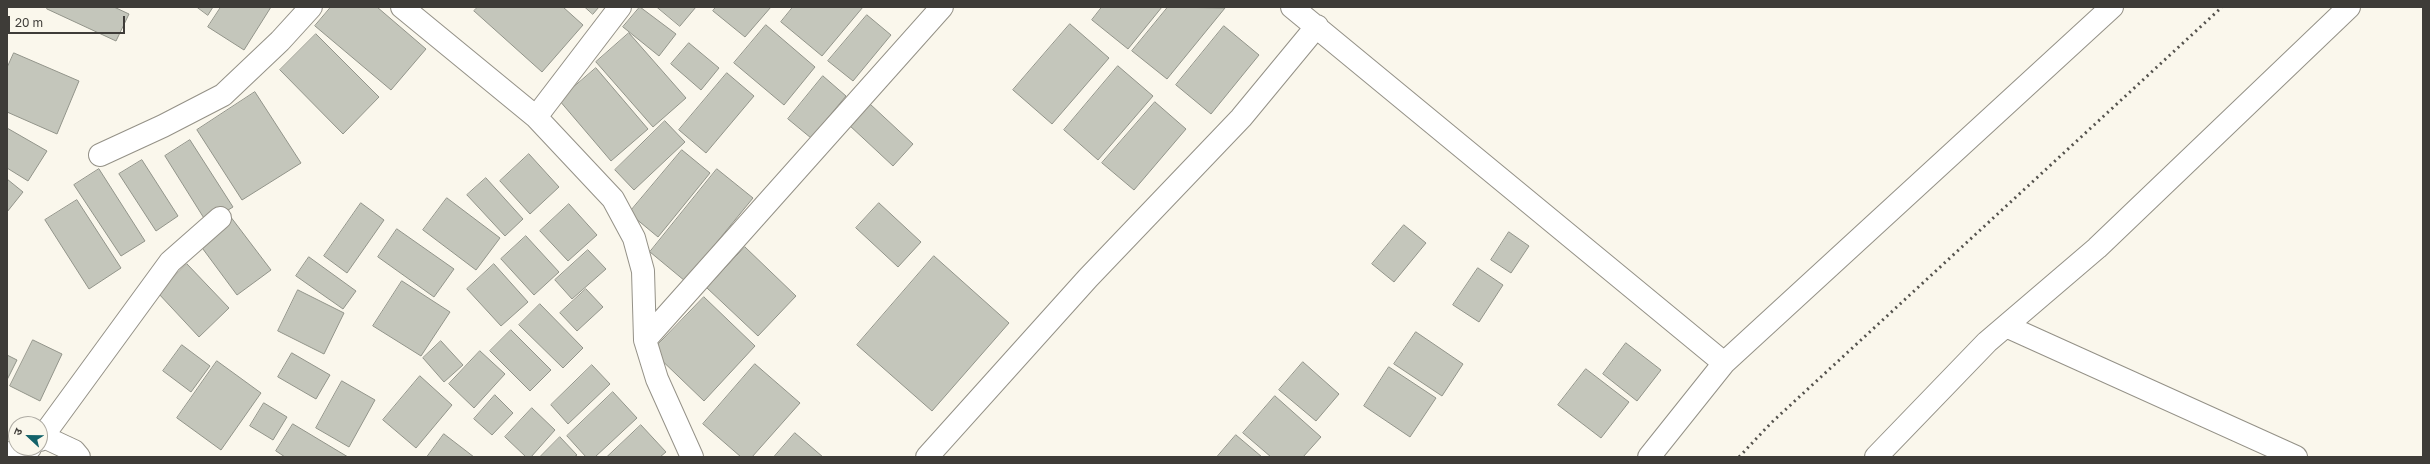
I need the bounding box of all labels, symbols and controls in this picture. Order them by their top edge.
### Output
scale bar [10,8,127,34]
text: 20 m [15,15,43,30]
north arrow [8,416,48,456]
text: उ [10,426,25,437]

